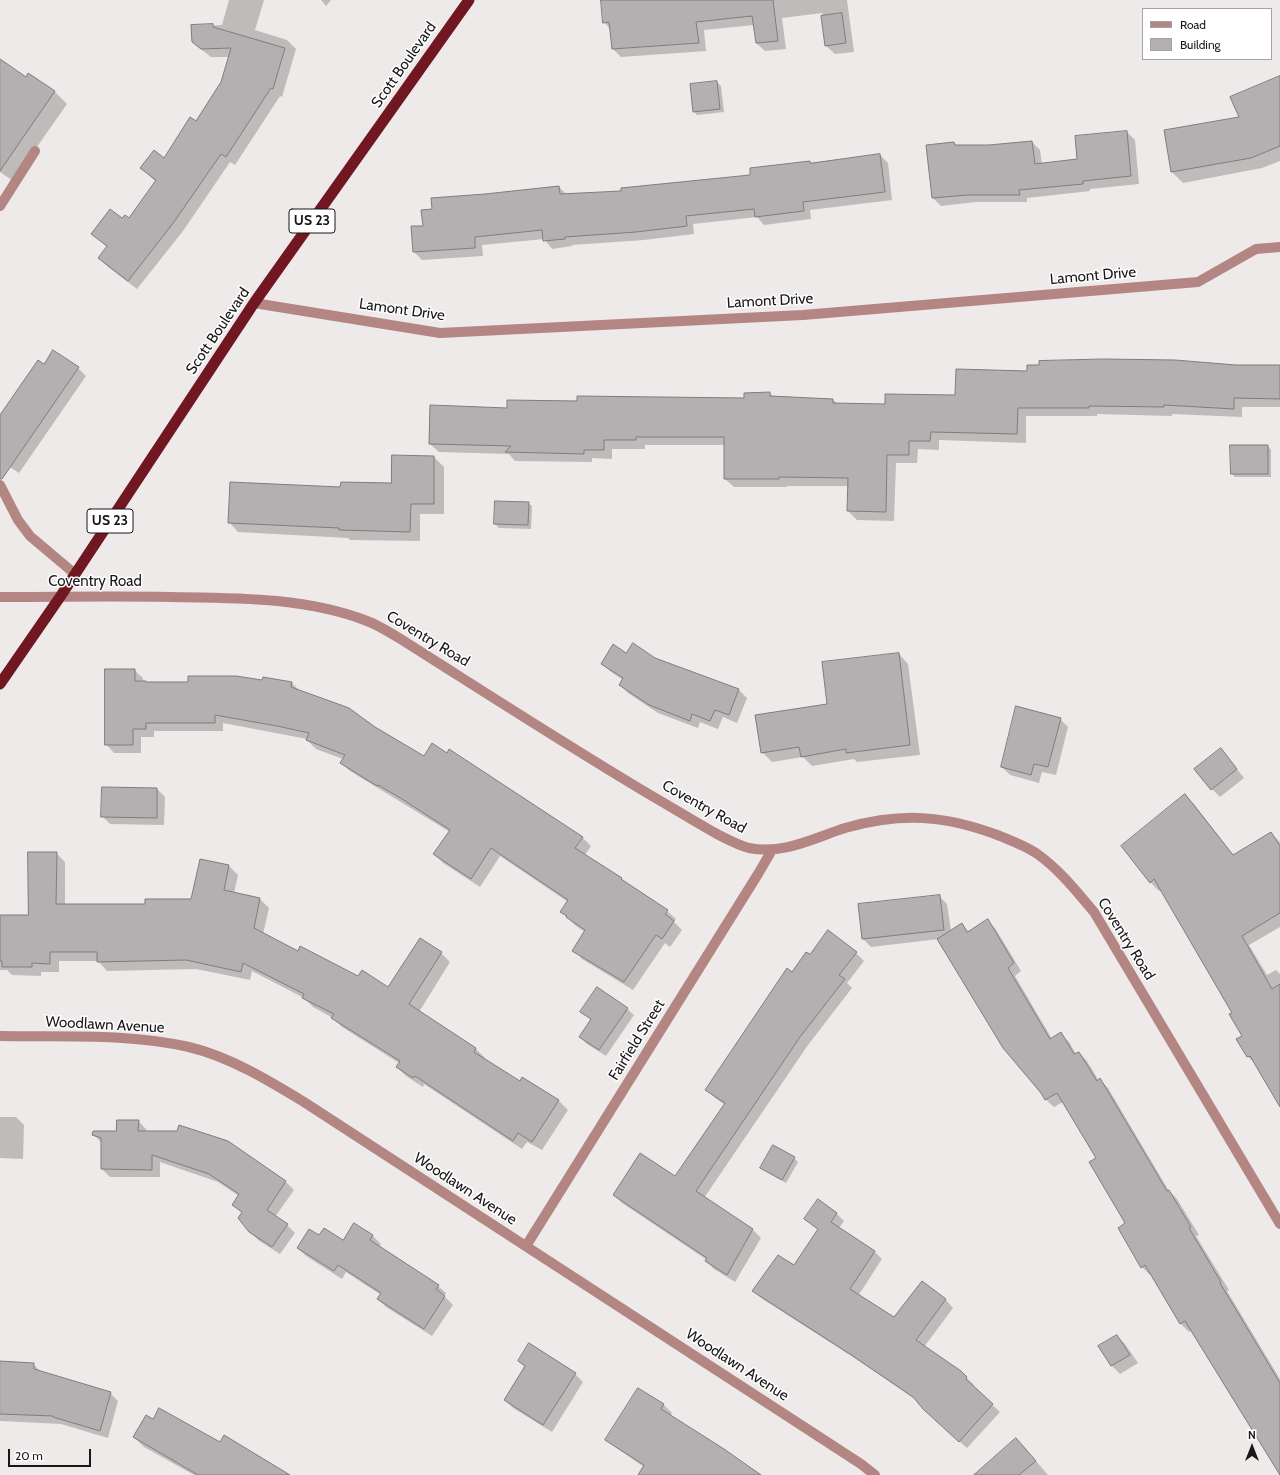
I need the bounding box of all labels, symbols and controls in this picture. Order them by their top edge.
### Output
legend [1142,8,1272,60]
text: Road [1180,17,1206,32]
street label: Scott Boulevard [368,19,440,111]
text: Building [1180,37,1221,52]
road number: US 23 [289,209,335,233]
street label: Lamont Drive [1049,263,1137,289]
street label: Scott Boulevard [182,284,254,378]
street label: Lamont Drive [726,290,814,312]
street label: Lamont Drive [358,295,446,325]
road number: US 23 [87,509,133,533]
street label: Coventry Road [48,573,142,591]
street label: Coventry Road [383,607,473,671]
street label: Coventry Road [659,776,749,838]
street label: Coventry Road [1094,895,1158,983]
street label: Fairfield Street [605,996,669,1084]
street label: Woodlawn Avenue [45,1013,165,1037]
street label: Woodlawn Avenue [410,1149,520,1229]
street label: Woodlawn Avenue [682,1325,792,1405]
north arrow [1232,1427,1272,1467]
text: N [1248,1428,1256,1442]
scale bar [10,1441,93,1467]
text: 20 m [15,1448,43,1463]

